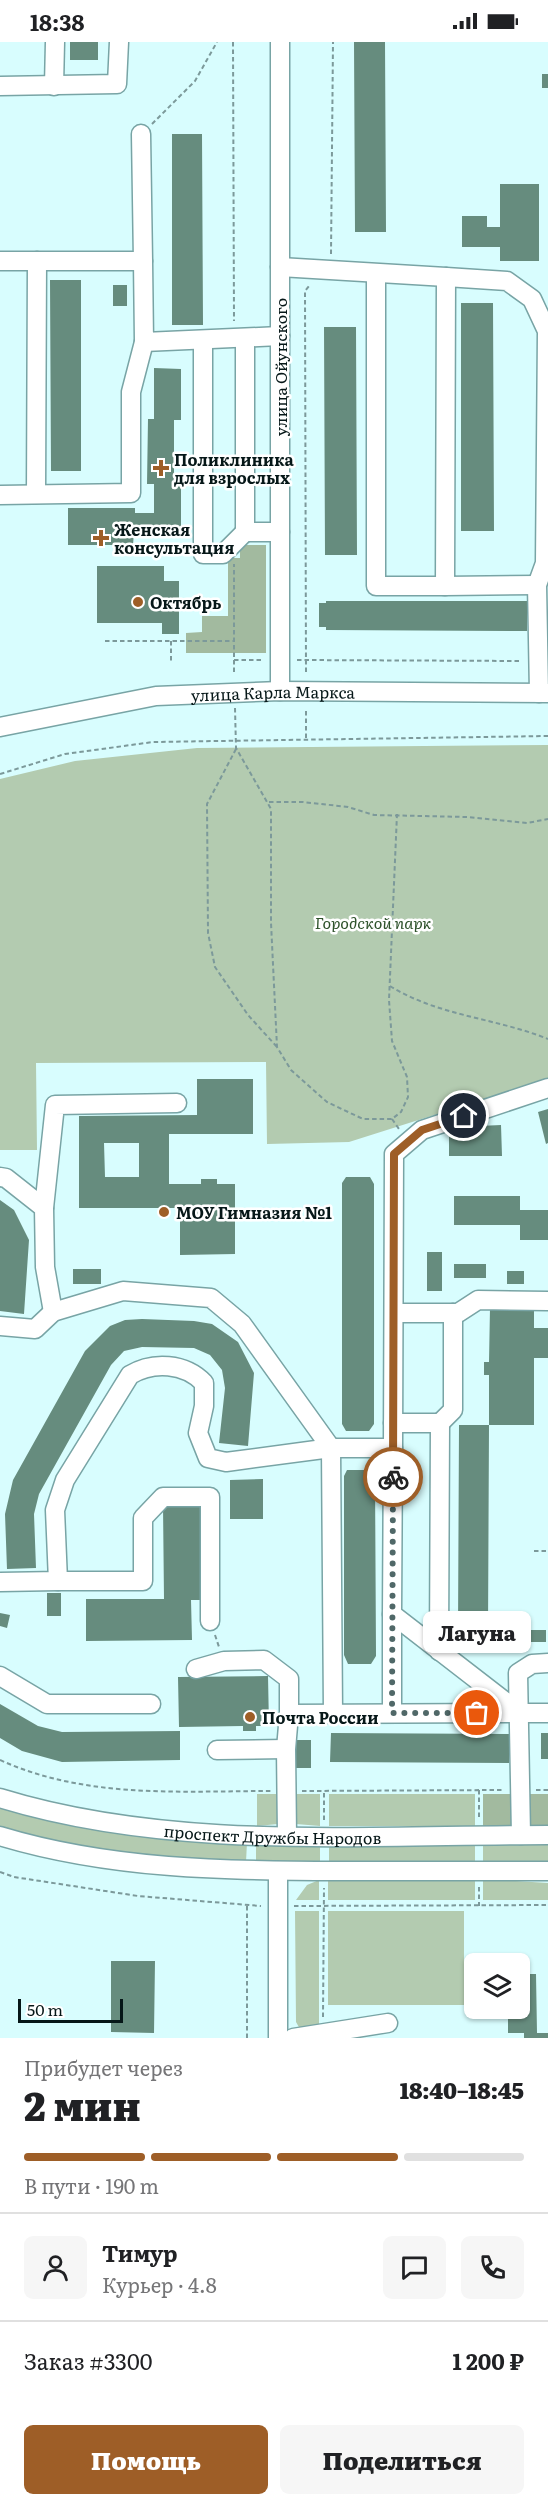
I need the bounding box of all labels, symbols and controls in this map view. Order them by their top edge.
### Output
text: 18:38 [30,5,84,38]
street label: улица Ойунского [268,298,292,436]
place label: Поликлиника для взрослых [174,447,295,489]
marker: Поликлиника для взрослых [152,459,170,477]
place label: Женская консультация [114,517,234,559]
marker: Женская консультация [92,529,110,547]
place label: Октябрь [150,590,222,614]
marker: Октябрь [131,595,145,609]
street label: улица Карла Маркса [190,679,356,707]
park label: Городской парк [315,910,432,934]
pin [438,1090,489,1141]
icon: home [447,1099,480,1132]
place label: МОУ Гимназия №1 [176,1200,332,1224]
marker: МОУ Гимназия №1 [157,1205,171,1219]
courier [363,1447,423,1507]
icon: bike [377,1461,410,1494]
callout: Лагуна [423,1611,531,1653]
text: Лагуна [438,1617,516,1647]
pin [451,1687,502,1738]
icon: bag [460,1696,493,1729]
place label: Почта России [262,1705,379,1729]
marker: Почта России [243,1710,257,1724]
street label: проспект Дружбы Народов [163,1818,381,1849]
map controls [464,1953,530,2019]
button: layers [464,1953,530,2019]
scale bar [18,1996,123,2024]
text: 50 m [27,1997,63,2021]
text: Прибудет через [24,2052,183,2082]
text: 18:40–18:45 [400,2073,524,2106]
text: 2 мин [24,2075,141,2133]
text: В пути · 190 m [24,2170,159,2200]
button: person [24,2236,87,2299]
text: Тимур [102,2236,178,2269]
button: chat [383,2236,446,2299]
button: phone [461,2236,524,2299]
text: Курьер · 4.8 [102,2269,217,2299]
text: Заказ #3300 [24,2344,152,2377]
text: 1 200 ₽ [452,2344,524,2377]
button: Помощь [24,2425,268,2494]
button: Поделиться [280,2425,524,2494]

